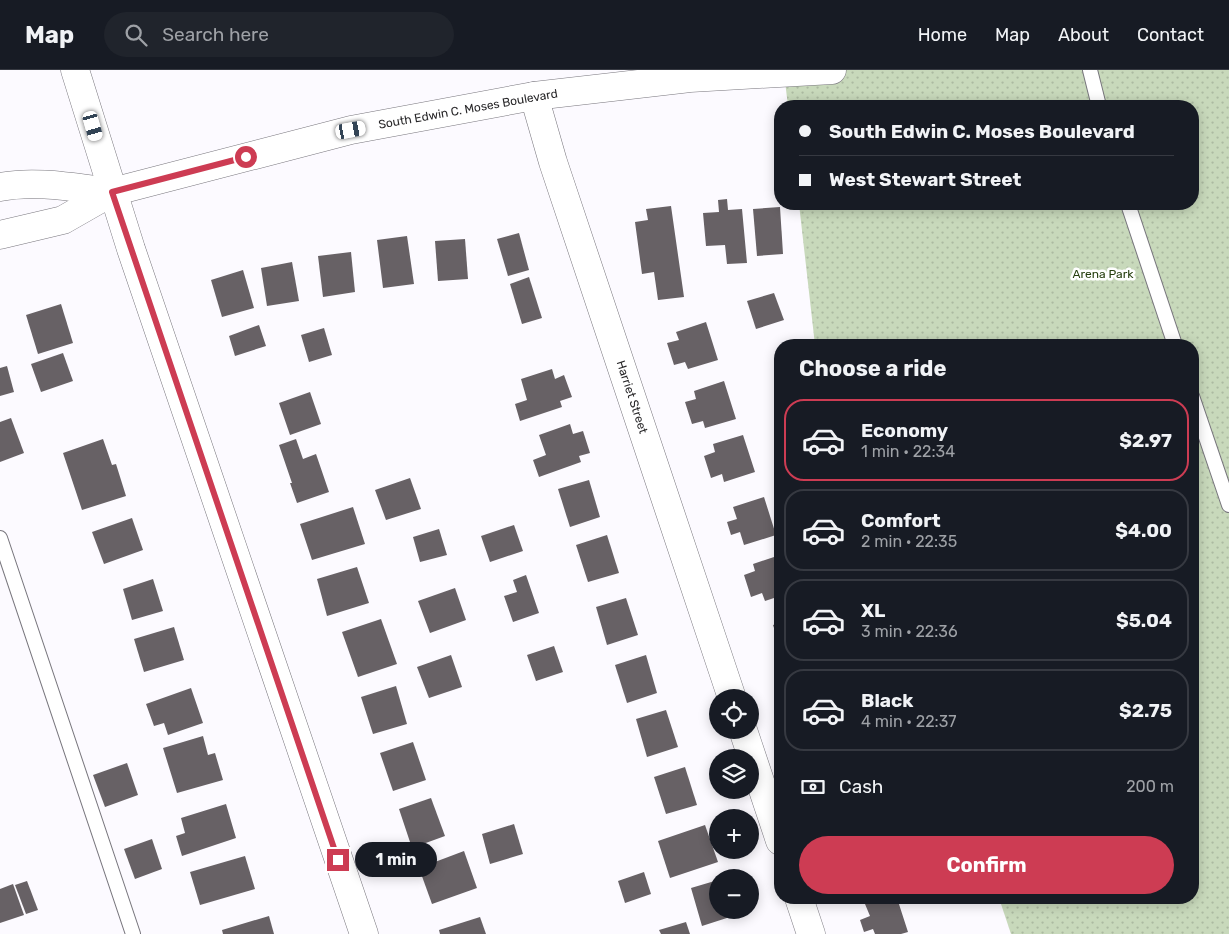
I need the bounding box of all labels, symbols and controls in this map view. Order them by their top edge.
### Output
search box [104,12,454,57]
text: Map [25,21,74,49]
icon: search [122,21,150,49]
text: Search here [162,23,269,46]
text: Home [918,24,967,46]
text: Map [995,24,1030,46]
text: About [1058,24,1109,46]
text: Contact [1137,24,1204,46]
street label: South Edwin C. Moses Boulevard [377,86,559,132]
car [81,110,104,142]
car [334,120,367,140]
text: South Edwin C. Moses Boulevard [829,120,1135,143]
route start [235,146,257,168]
text: West Stewart Street [829,168,1021,191]
park label: Arena Park [1072,267,1134,281]
text: Choose a ride [799,355,946,382]
street label: Harriet Street [614,359,651,436]
icon: car [801,418,846,463]
text: Economy [861,419,948,442]
text: $2.97 [1119,429,1172,452]
text: 1 min · 22:34 [861,442,955,461]
icon: car [801,508,846,553]
text: Comfort [861,509,941,532]
text: $4.00 [1115,519,1172,542]
text: 2 min · 22:35 [861,532,957,551]
icon: car [801,598,846,643]
text: XL [861,599,885,622]
text: $5.04 [1116,609,1172,632]
text: 3 min · 22:36 [861,622,958,641]
icon: car [801,688,846,733]
map controls [709,689,759,919]
button: locate [709,689,759,739]
text: Black [861,689,913,712]
text: $2.75 [1119,699,1172,722]
text: 4 min · 22:37 [861,712,956,731]
button: layers [709,749,759,799]
icon: cash [799,773,827,801]
text: Cash [839,775,883,798]
text: 200 m [1126,777,1174,796]
button: + [709,809,759,859]
button: Confirm [799,836,1174,894]
callout: 1 min [356,842,438,878]
route end [327,849,349,871]
text: 1 min [376,850,416,869]
button: − [709,869,759,919]

